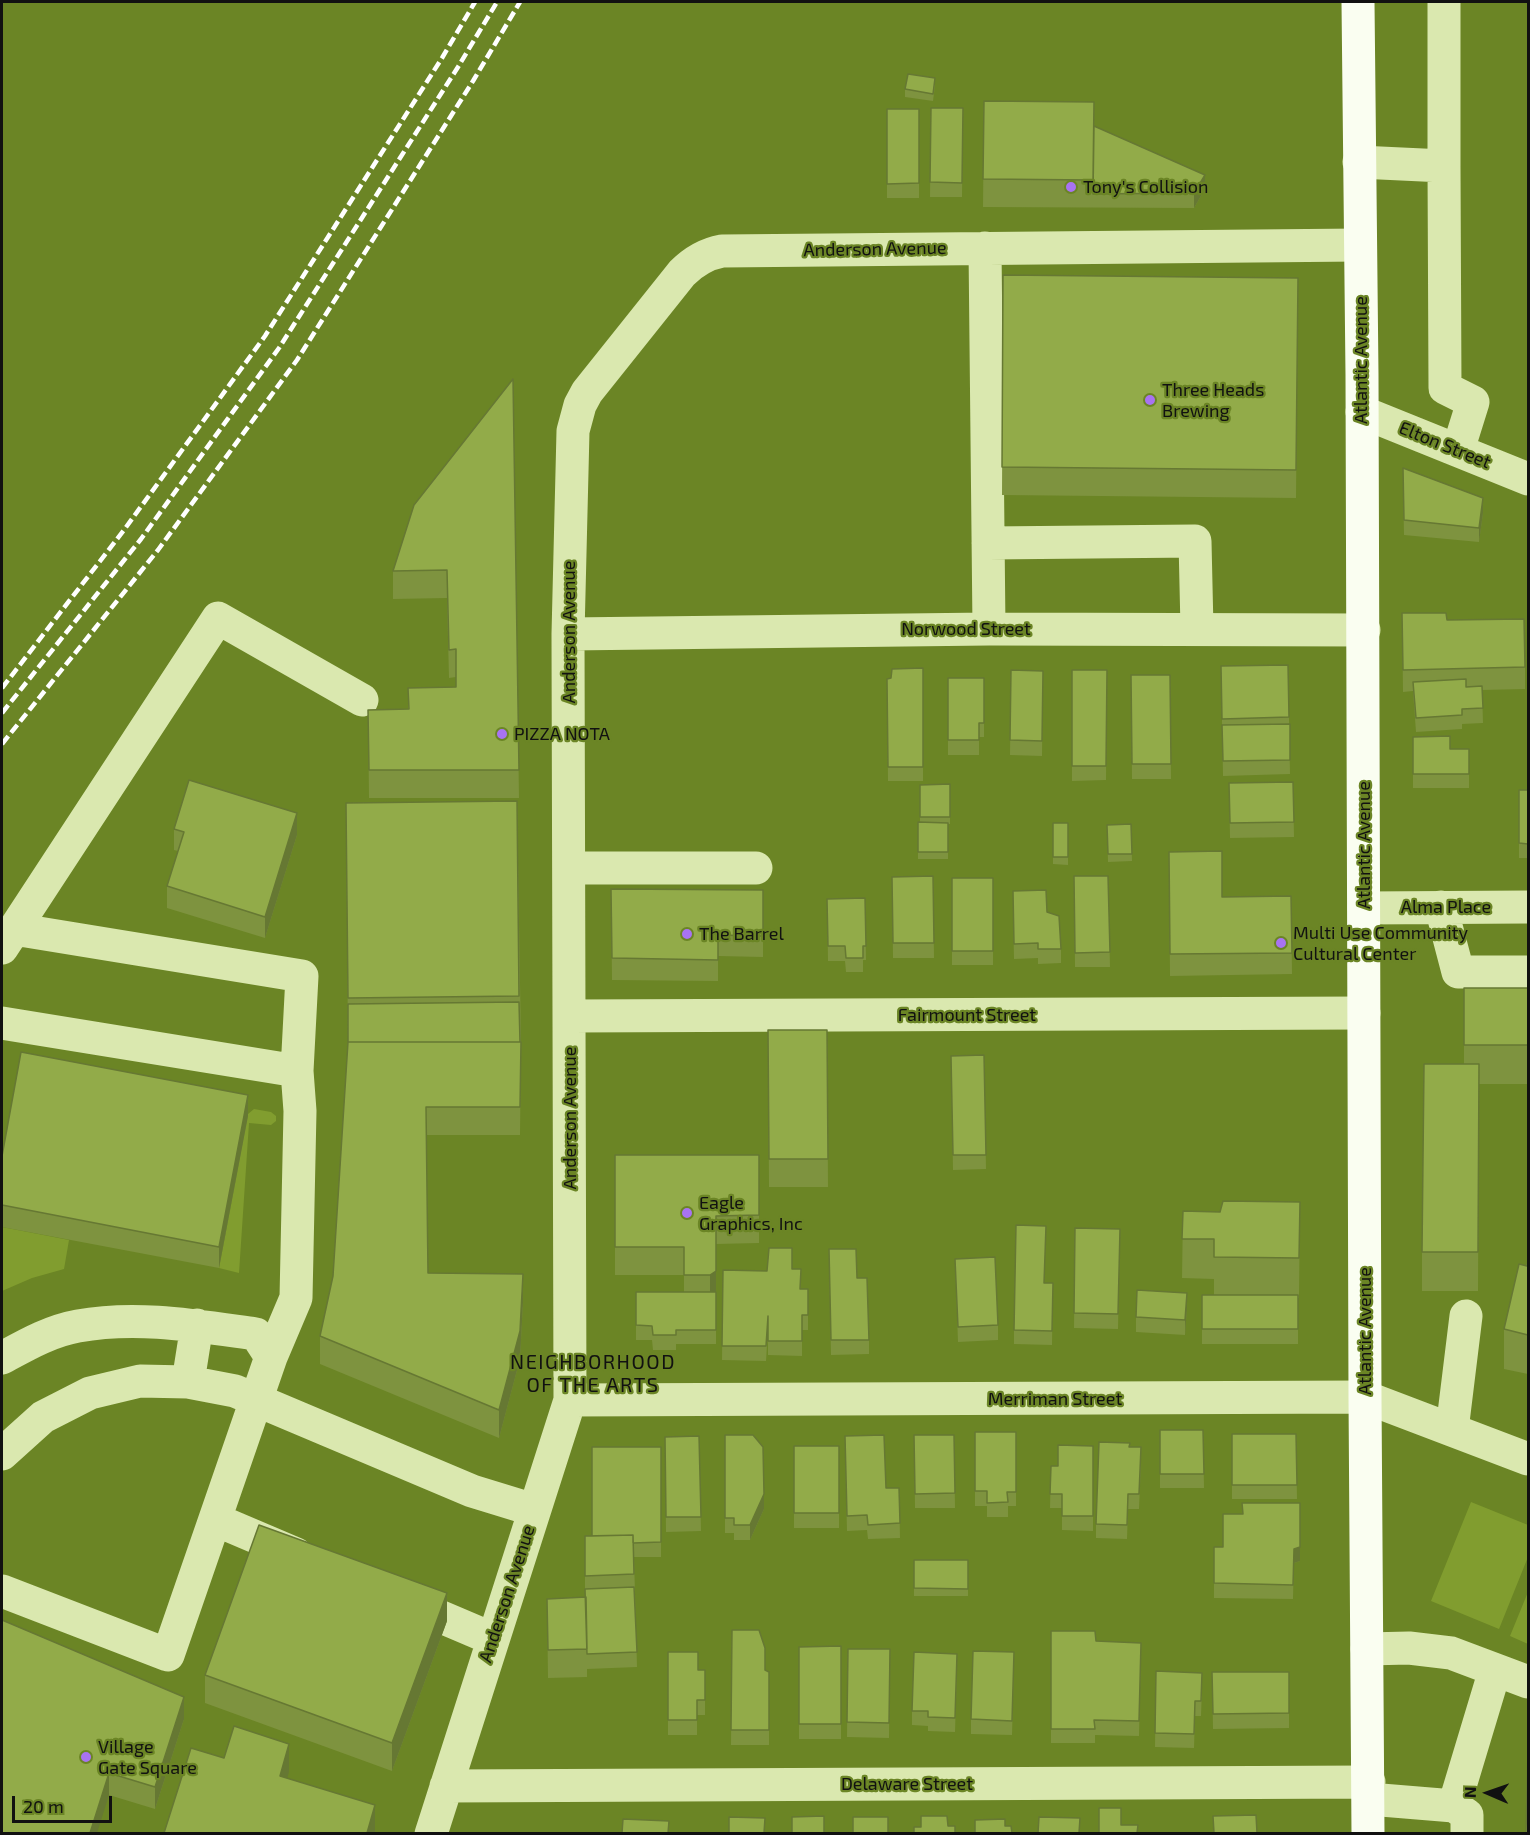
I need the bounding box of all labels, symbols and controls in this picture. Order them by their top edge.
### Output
place label: Tony's Collision [1083,176,1208,198]
marker: Tony's Collision [1064,180,1078,194]
street label: Anderson Avenue [803,237,947,261]
street label: Atlantic Avenue [1350,296,1372,424]
place label: Three Heads Brewing [1162,379,1264,422]
marker: Three Heads Brewing [1143,393,1157,407]
street label: Elton Street [1396,417,1494,473]
street label: Anderson Avenue [558,560,580,704]
street label: Norwood Street [901,618,1031,640]
place label: PIZZA NOTA [514,723,610,745]
marker: PIZZA NOTA [495,727,509,741]
street label: Atlantic Avenue [1353,781,1375,909]
street label: Alma Place [1401,896,1491,918]
place label: Multi Use Community Cultural Center [1293,922,1468,964]
place label: The Barrel [699,923,784,945]
marker: The Barrel [680,927,694,941]
marker: Multi Use Community Cultural Center [1274,936,1288,950]
street label: Fairmount Street [898,1004,1036,1026]
street label: Anderson Avenue [559,1046,581,1190]
place label: Eagle Graphics, Inc [699,1192,803,1234]
marker: Eagle Graphics, Inc [680,1206,694,1220]
street label: Atlantic Avenue [1354,1267,1376,1395]
district label: NEIGHBORHOOD OF THE ARTS [510,1350,676,1397]
street label: Merriman Street [988,1388,1122,1410]
street label: Anderson Avenue [475,1523,539,1665]
place label: Village Gate Square [98,1736,197,1778]
marker: Village Gate Square [79,1750,93,1764]
north arrow [1458,1763,1518,1823]
street label: Delaware Street [841,1773,973,1795]
scale bar [15,1784,116,1822]
text: N [1460,1786,1479,1798]
text: 20 m [23,1795,64,1817]

